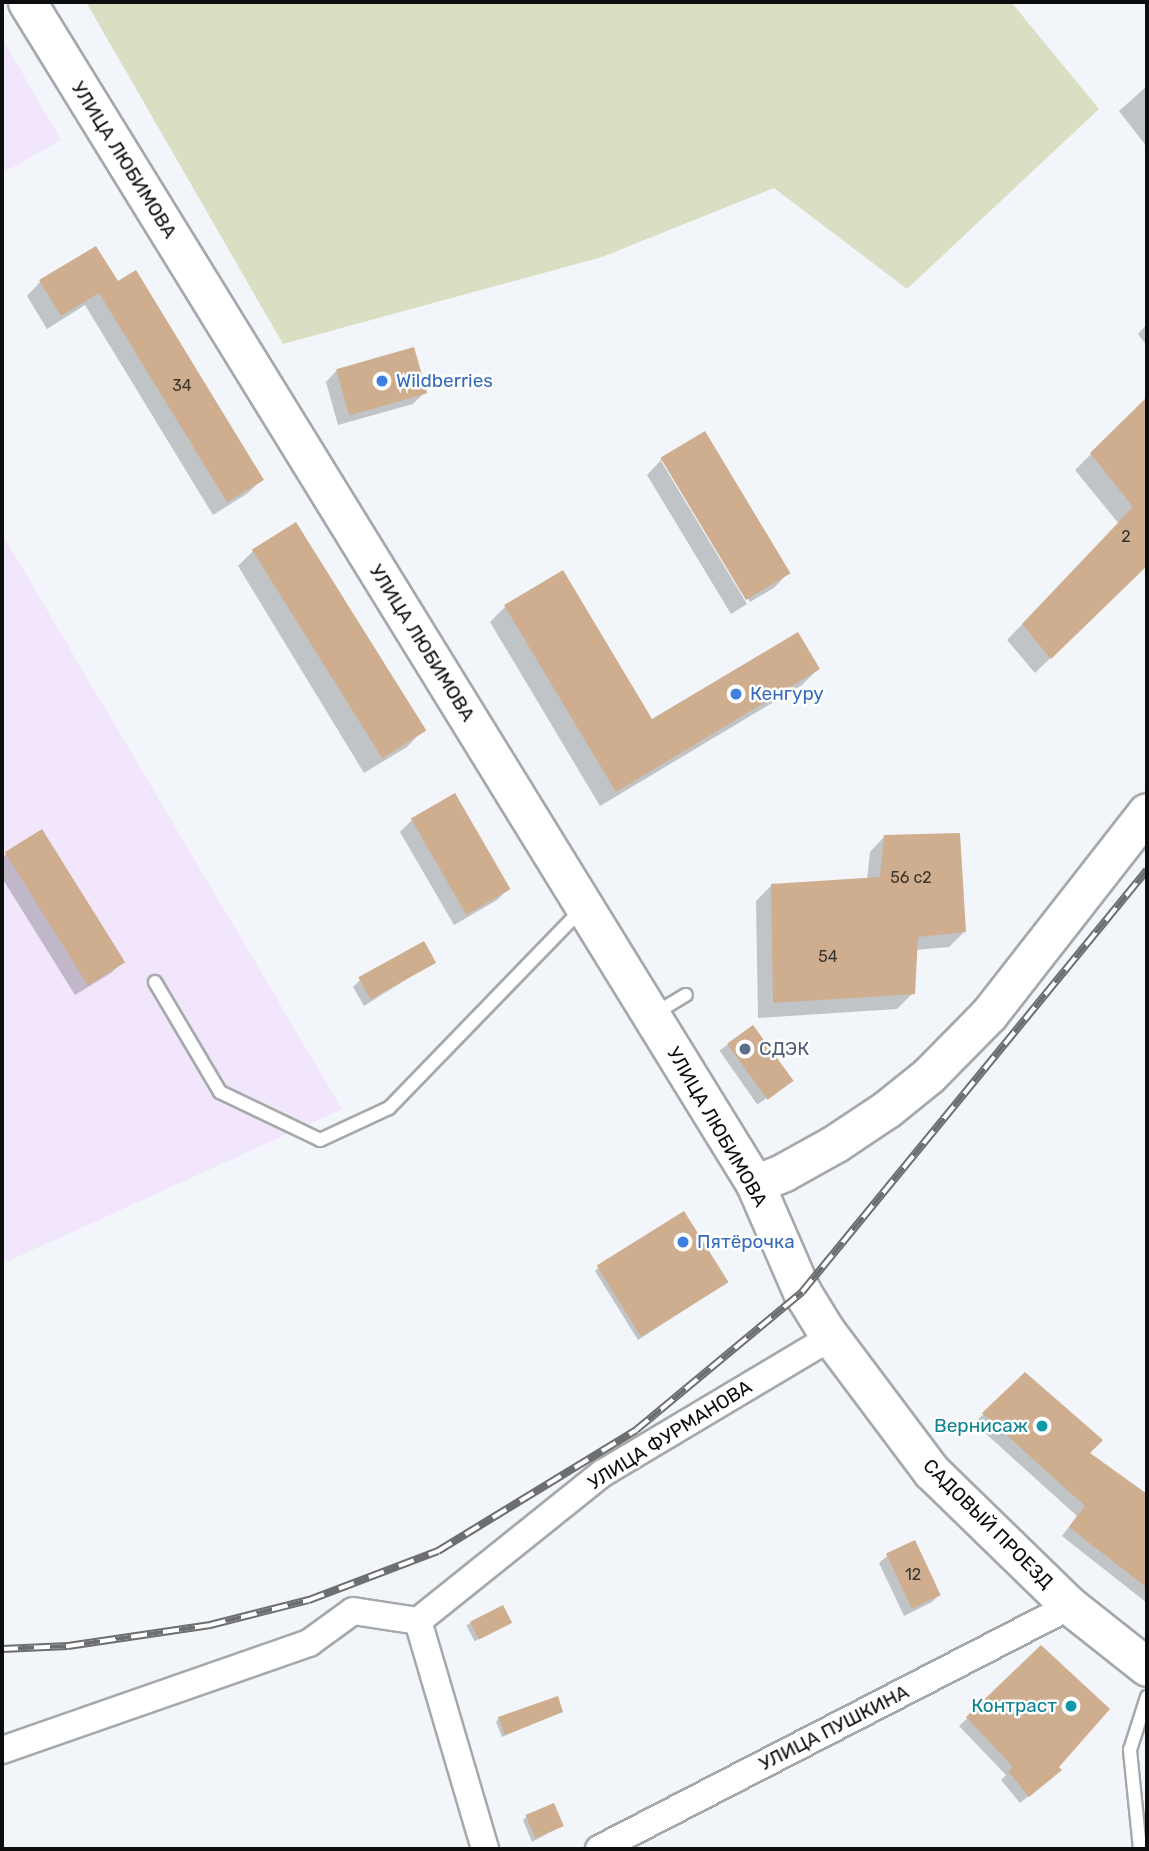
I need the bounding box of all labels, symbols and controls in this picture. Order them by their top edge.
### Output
street label: УЛИЦА ЛЮБИМОВА [67,77,181,243]
place label: Wildberries [396,370,493,392]
marker: Wildberries [374,373,390,389]
house number: 34 [172,376,192,396]
house number: 2 [1121,527,1131,547]
street label: УЛИЦА ЛЮБИМОВА [365,560,479,726]
place label: Кенгуру [750,683,824,705]
marker: Кенгуру [728,686,744,702]
house number: 56 с2 [890,868,932,888]
house number: 54 [818,947,838,967]
place label: СДЭК [759,1038,809,1060]
marker: СДЭК [737,1041,753,1057]
street label: УЛИЦА ЛЮБИМОВА [662,1043,772,1211]
place label: Пятёрочка [697,1231,795,1253]
marker: Пятёрочка [675,1234,691,1250]
street label: УЛИЦА ФУРМАНОВА [584,1375,756,1495]
place label: Вернисаж [934,1415,1028,1437]
marker: Вернисаж [1034,1418,1050,1434]
street label: САДОВЫЙ ПРОЕЗД [918,1454,1058,1594]
house number: 12 [905,1565,921,1585]
street label: УЛИЦА ПУШКИНА [755,1680,913,1776]
place label: Контраст [971,1695,1057,1717]
marker: Контраст [1063,1698,1079,1714]

